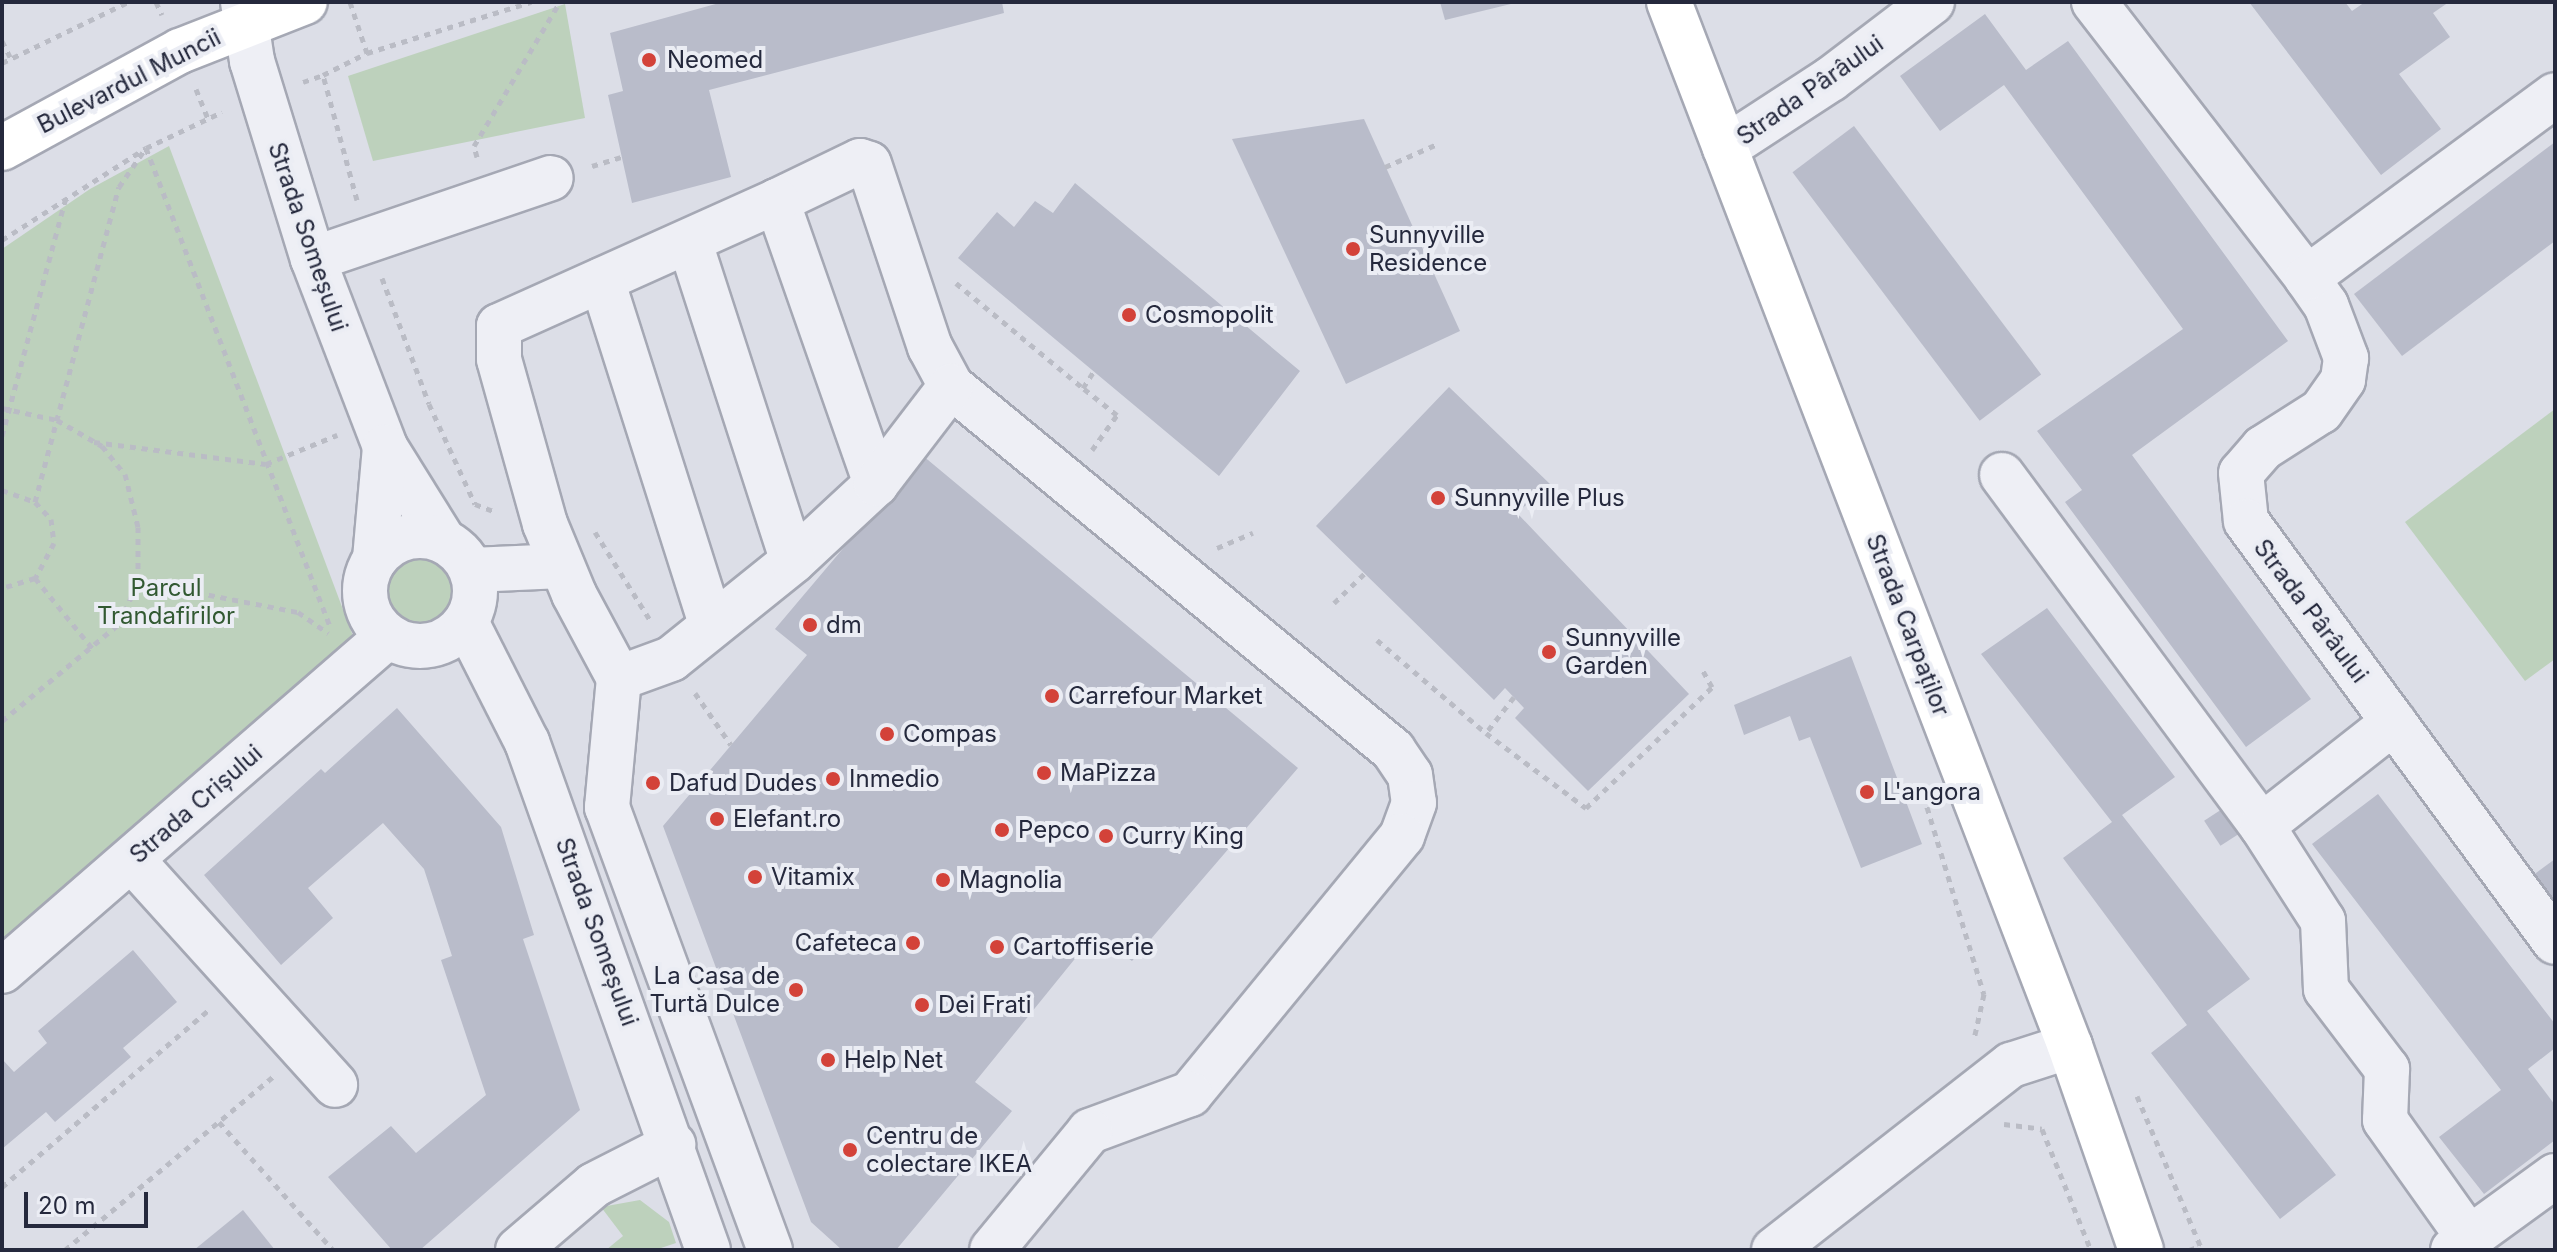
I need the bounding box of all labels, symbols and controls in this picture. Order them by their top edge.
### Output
street label: Bulevardul Muncii [33,22,225,140]
street label: Strada Pârâului [1731,29,1889,151]
place label: Neomed [667,46,763,74]
marker: Neomed [638,49,660,71]
street label: Strada Someșului [262,139,354,335]
place label: Sunnyville Residence [1369,221,1487,277]
marker: Sunnyville Residence [1344,240,1362,258]
place label: Cosmopolit [1145,301,1274,329]
marker: Cosmopolit [1120,306,1138,324]
place label: Sunnyville Plus [1454,484,1625,512]
marker: Sunnyville Plus [1429,489,1447,507]
street label: Strada Carpaților [1860,530,1956,720]
street label: Strada Pârâului [2248,534,2374,688]
park label: Parcul Trandafirilor [97,574,235,630]
place label: dm [826,611,862,639]
marker: dm [801,616,819,634]
place label: Sunnyville Garden [1565,624,1681,680]
marker: Sunnyville Garden [1540,643,1558,661]
place label: Carrefour Market [1068,682,1263,710]
marker: Carrefour Market [1043,687,1061,705]
place label: Compas [903,720,997,748]
marker: Compas [878,725,896,743]
street label: Strada Crișului [124,739,268,869]
place label: MaPizza [1060,759,1156,787]
marker: MaPizza [1035,764,1053,782]
place label: Inmedio [849,765,940,793]
place label: Dafud Dudes [669,769,817,797]
marker: Inmedio [824,770,842,788]
marker: Dafud Dudes [644,774,662,792]
place label: L'angora [1883,778,1981,806]
marker: L'angora [1858,783,1876,801]
place label: Elefant.ro [733,805,841,833]
marker: Elefant.ro [708,810,726,828]
place label: Pepco [1018,816,1090,844]
marker: Pepco [993,821,1011,839]
place label: Curry King [1122,822,1244,850]
marker: Curry King [1097,827,1115,845]
street label: Strada Someșului [550,834,644,1030]
place label: Vitamix [771,863,855,891]
place label: Magnolia [959,866,1063,894]
marker: Vitamix [746,868,764,886]
marker: Magnolia [934,871,952,889]
place label: Cafeteca [795,929,897,957]
place label: Cartoffiserie [1013,933,1154,961]
marker: Cafeteca [904,934,922,952]
marker: Cartoffiserie [988,938,1006,956]
place label: La Casa de Turtă Dulce [649,962,780,1018]
marker: La Casa de Turtă Dulce [787,981,805,999]
place label: Dei Frati [938,991,1032,1019]
marker: Dei Frati [913,996,931,1014]
place label: Help Net [844,1046,943,1074]
marker: Help Net [819,1051,837,1069]
place label: Centru de colectare IKEA [866,1122,1032,1178]
marker: Centru de colectare IKEA [841,1141,859,1159]
scale bar [28,1176,152,1226]
text: 20 m [38,1191,96,1220]

